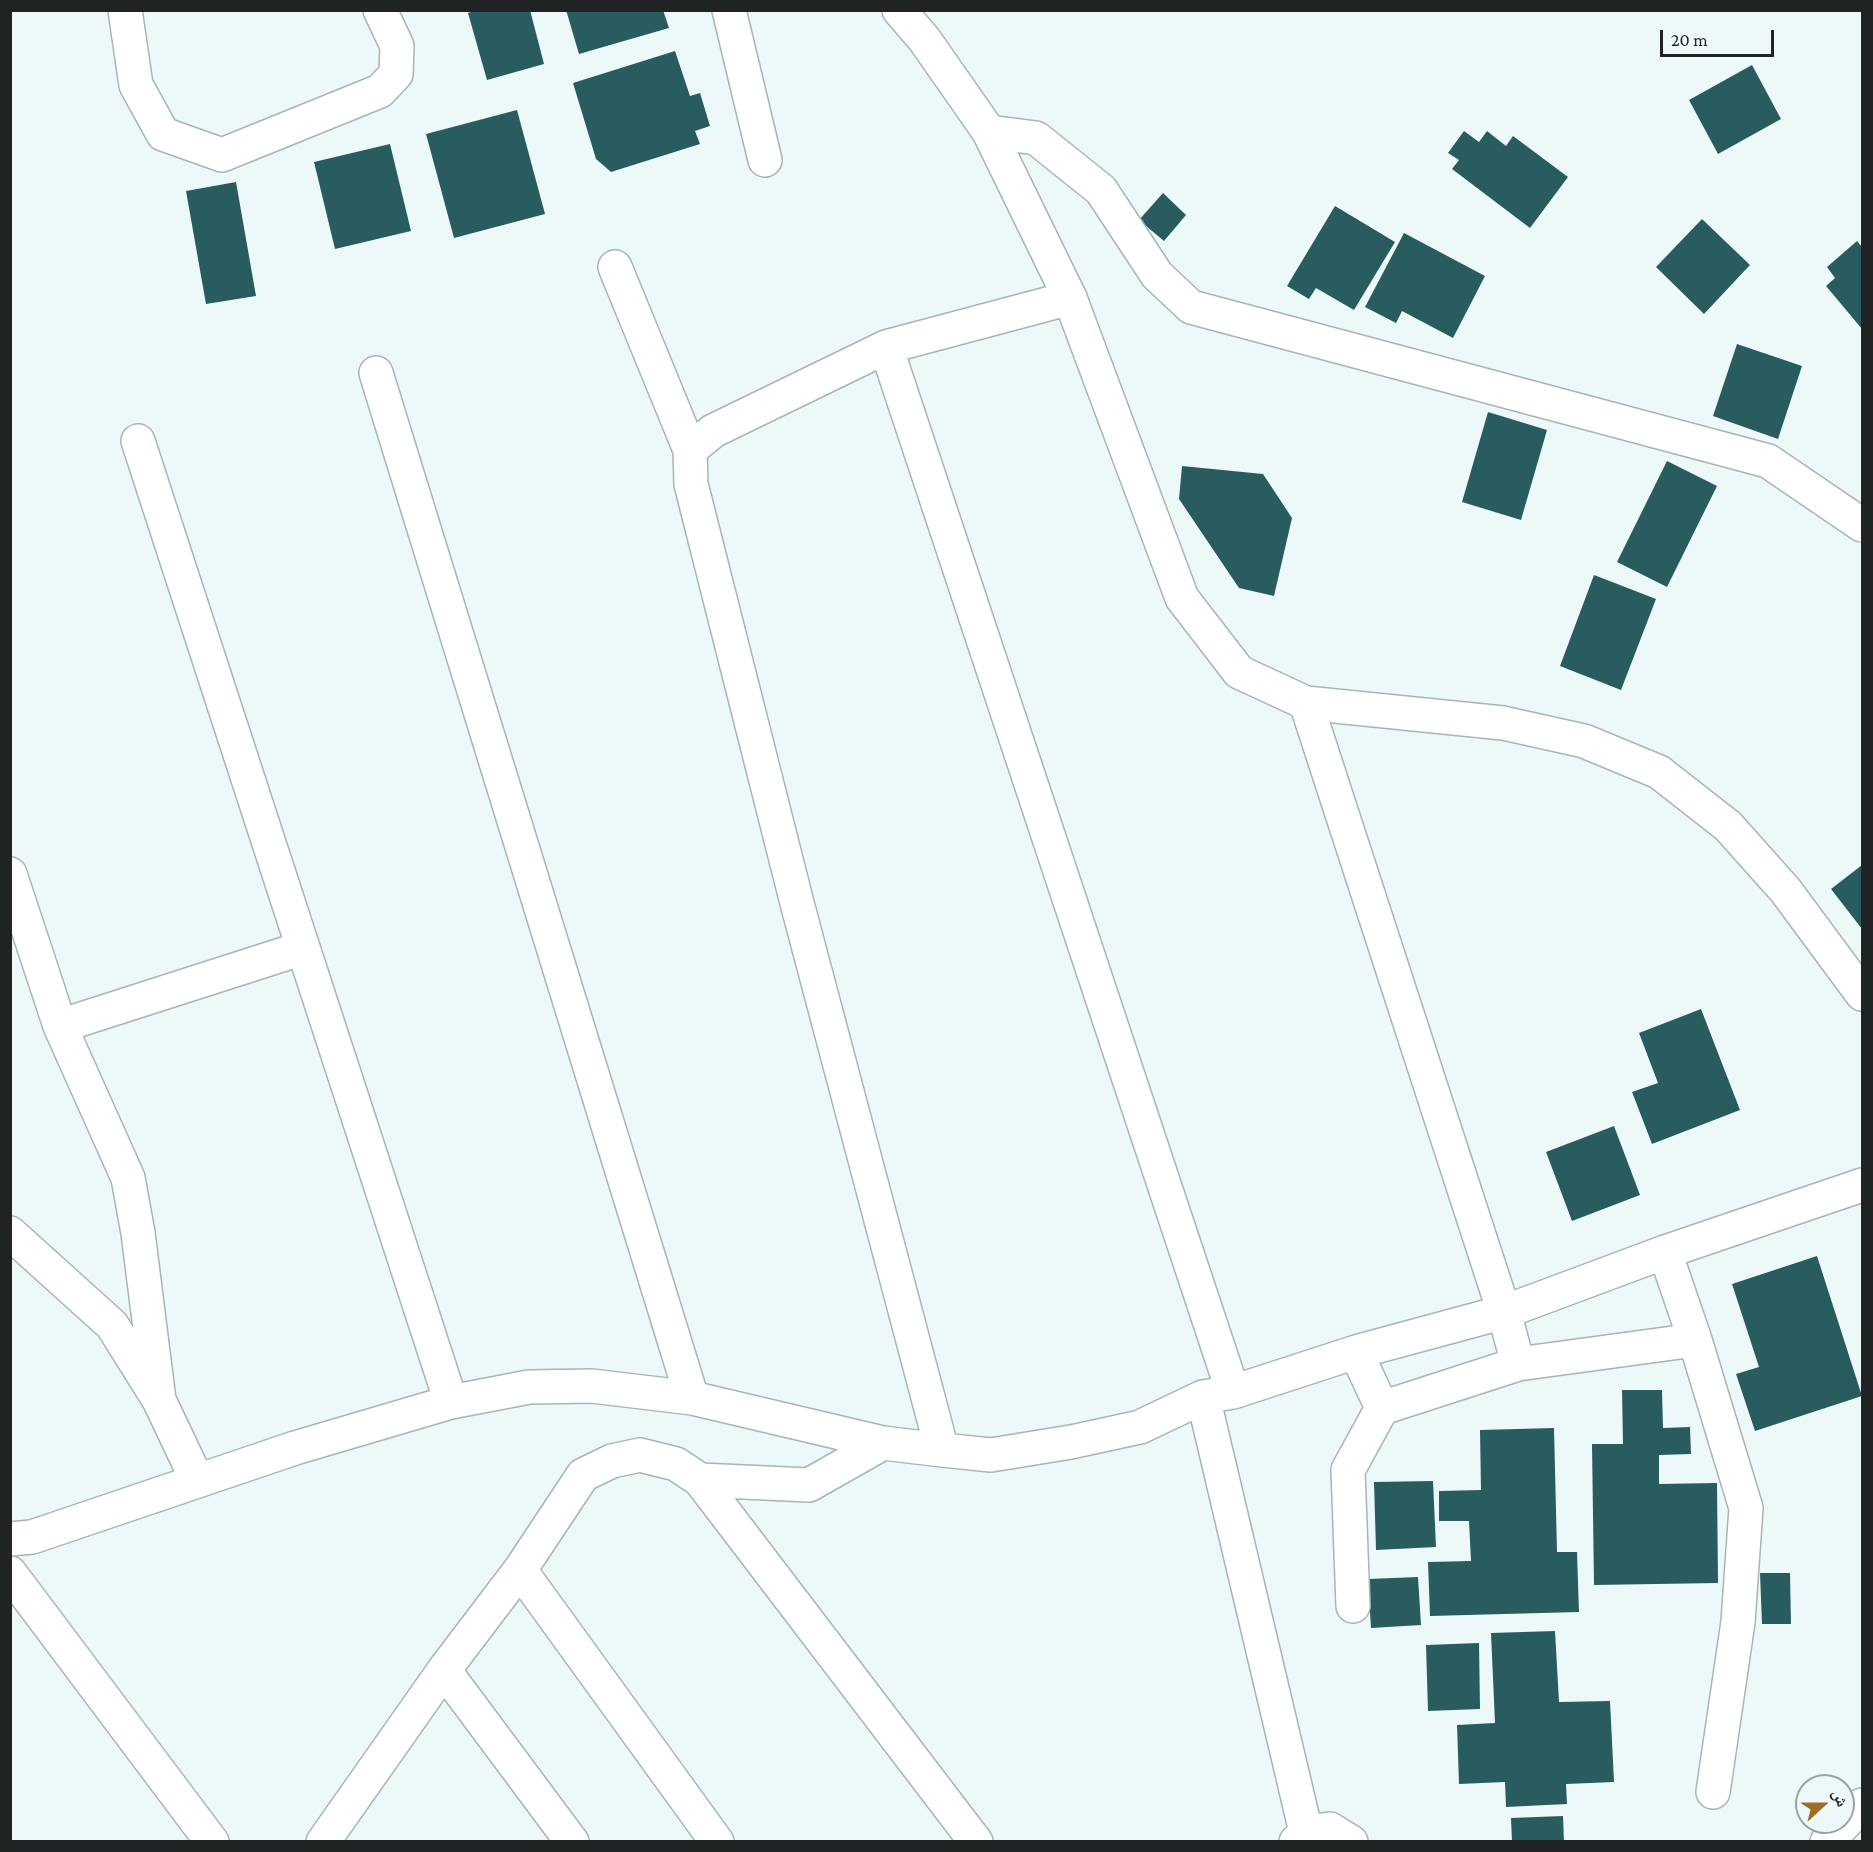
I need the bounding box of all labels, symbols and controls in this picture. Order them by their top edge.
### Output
scale bar [1663,18,1777,56]
text: 20 m [1671,30,1708,50]
north arrow [1795,1774,1855,1834]
text: ش [1829,1787,1851,1809]

